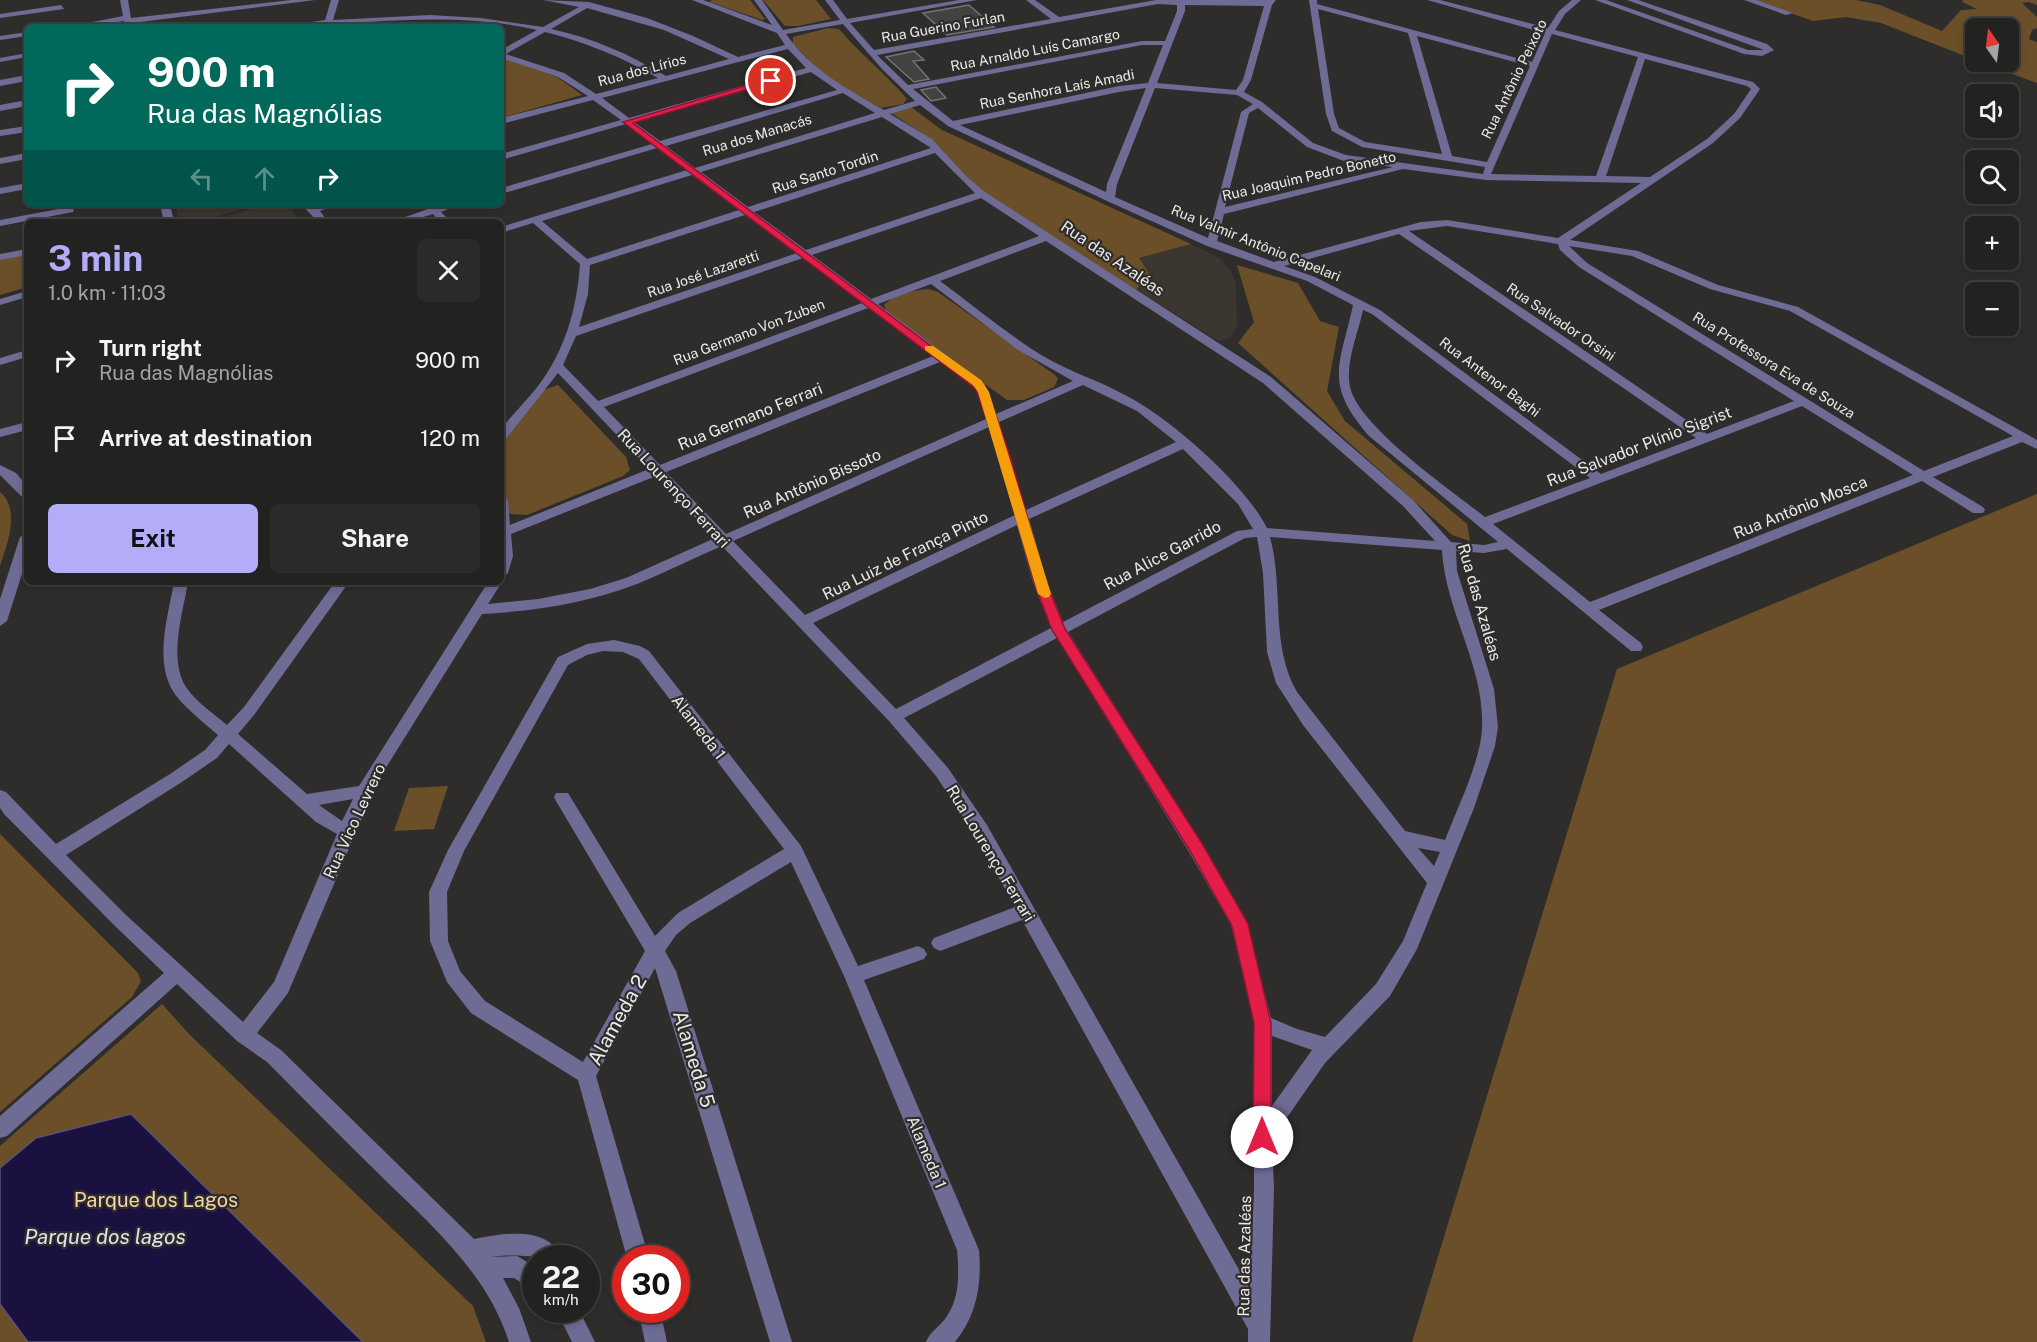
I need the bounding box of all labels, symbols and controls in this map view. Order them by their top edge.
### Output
street label: Rua Guerino Furlan [880,8,1006,46]
street label: Rua Antônio Peixoto [1478,17,1550,141]
north arrow [1965,18,2019,72]
map controls [1965,18,2019,336]
street label: Rua Arnaldo Luís Camargo [949,26,1121,74]
text: 900 m [147,47,276,96]
icon: right [48,48,126,126]
street label: Rua dos Lírios [596,51,688,89]
pin [745,55,796,106]
icon: arrive [754,64,787,97]
street label: Rua Senhora Laís Amadi [978,66,1136,112]
button: sound [1965,84,2019,138]
text: Rua das Magnólias [147,97,382,129]
street label: Rua dos Manacás [701,111,813,159]
street label: Rua Santo Tordin [770,147,880,197]
street label: Rua Joaquim Pedro Bonetto [1220,148,1398,204]
button: search [1965,150,2019,204]
icon: left [185,162,218,195]
icon: ahead [248,162,281,195]
icon: right [311,162,344,195]
street label: Rua Valmir Antônio Capelari [1169,202,1343,284]
button: + [1965,216,2019,270]
street label: Rua das Azaléas [1057,217,1168,300]
text: 3 min [48,237,143,279]
button: close [417,239,480,302]
street label: Rua José Lazaretti [645,247,761,301]
street label: Rua Salvador Orsini [1504,280,1618,364]
text: 1.0 km · 11:03 [48,281,166,305]
button: − [1965,282,2019,336]
street label: Rua Germano Von Zuben [671,296,827,368]
street label: Rua Professora Eva de Souza [1690,308,1858,422]
street label: Rua Antenor Baghi [1437,334,1543,420]
text: Turn right [99,335,202,361]
icon: right [48,344,81,377]
text: 900 m [415,347,480,373]
text: Rua das Magnólias [99,361,273,385]
street label: Rua Germano Ferrari [675,379,825,454]
street label: Rua Salvador Plínio Sigrist [1544,402,1734,490]
icon: arrive [48,422,81,455]
text: Arrive at destination [99,425,312,451]
text: 120 m [420,425,480,451]
street label: Rua Lourenço Ferrari [614,425,734,552]
street label: Rua Antônio Bissoto [740,445,884,522]
street label: Rua Antônio Mosca [1731,472,1870,543]
button: Exit [48,504,258,573]
button: Share [270,504,480,573]
street label: Rua Luiz de França Pinto [819,507,991,604]
street label: Rua Alice Garrido [1100,517,1224,594]
street label: Rua das Azaléas [1454,541,1505,663]
street label: Alameda 1 [668,691,730,763]
street label: Rua Vico Levrero [319,761,389,882]
street label: Rua Lourenço Ferrari [942,782,1039,925]
street label: Alameda 2 [582,971,652,1069]
street label: Alameda 5 [668,1007,720,1111]
position arrow [1230,1105,1294,1169]
street label: Alameda 1 [903,1113,950,1191]
park label: Parque dos Lagos [74,1188,238,1212]
street label: Rua das Azaléas [1234,1195,1255,1317]
water label: Parque dos lagos [24,1224,186,1249]
speed limit sign: 30 [612,1245,690,1323]
text: 22 [542,1259,580,1295]
text: km/h [543,1291,579,1308]

